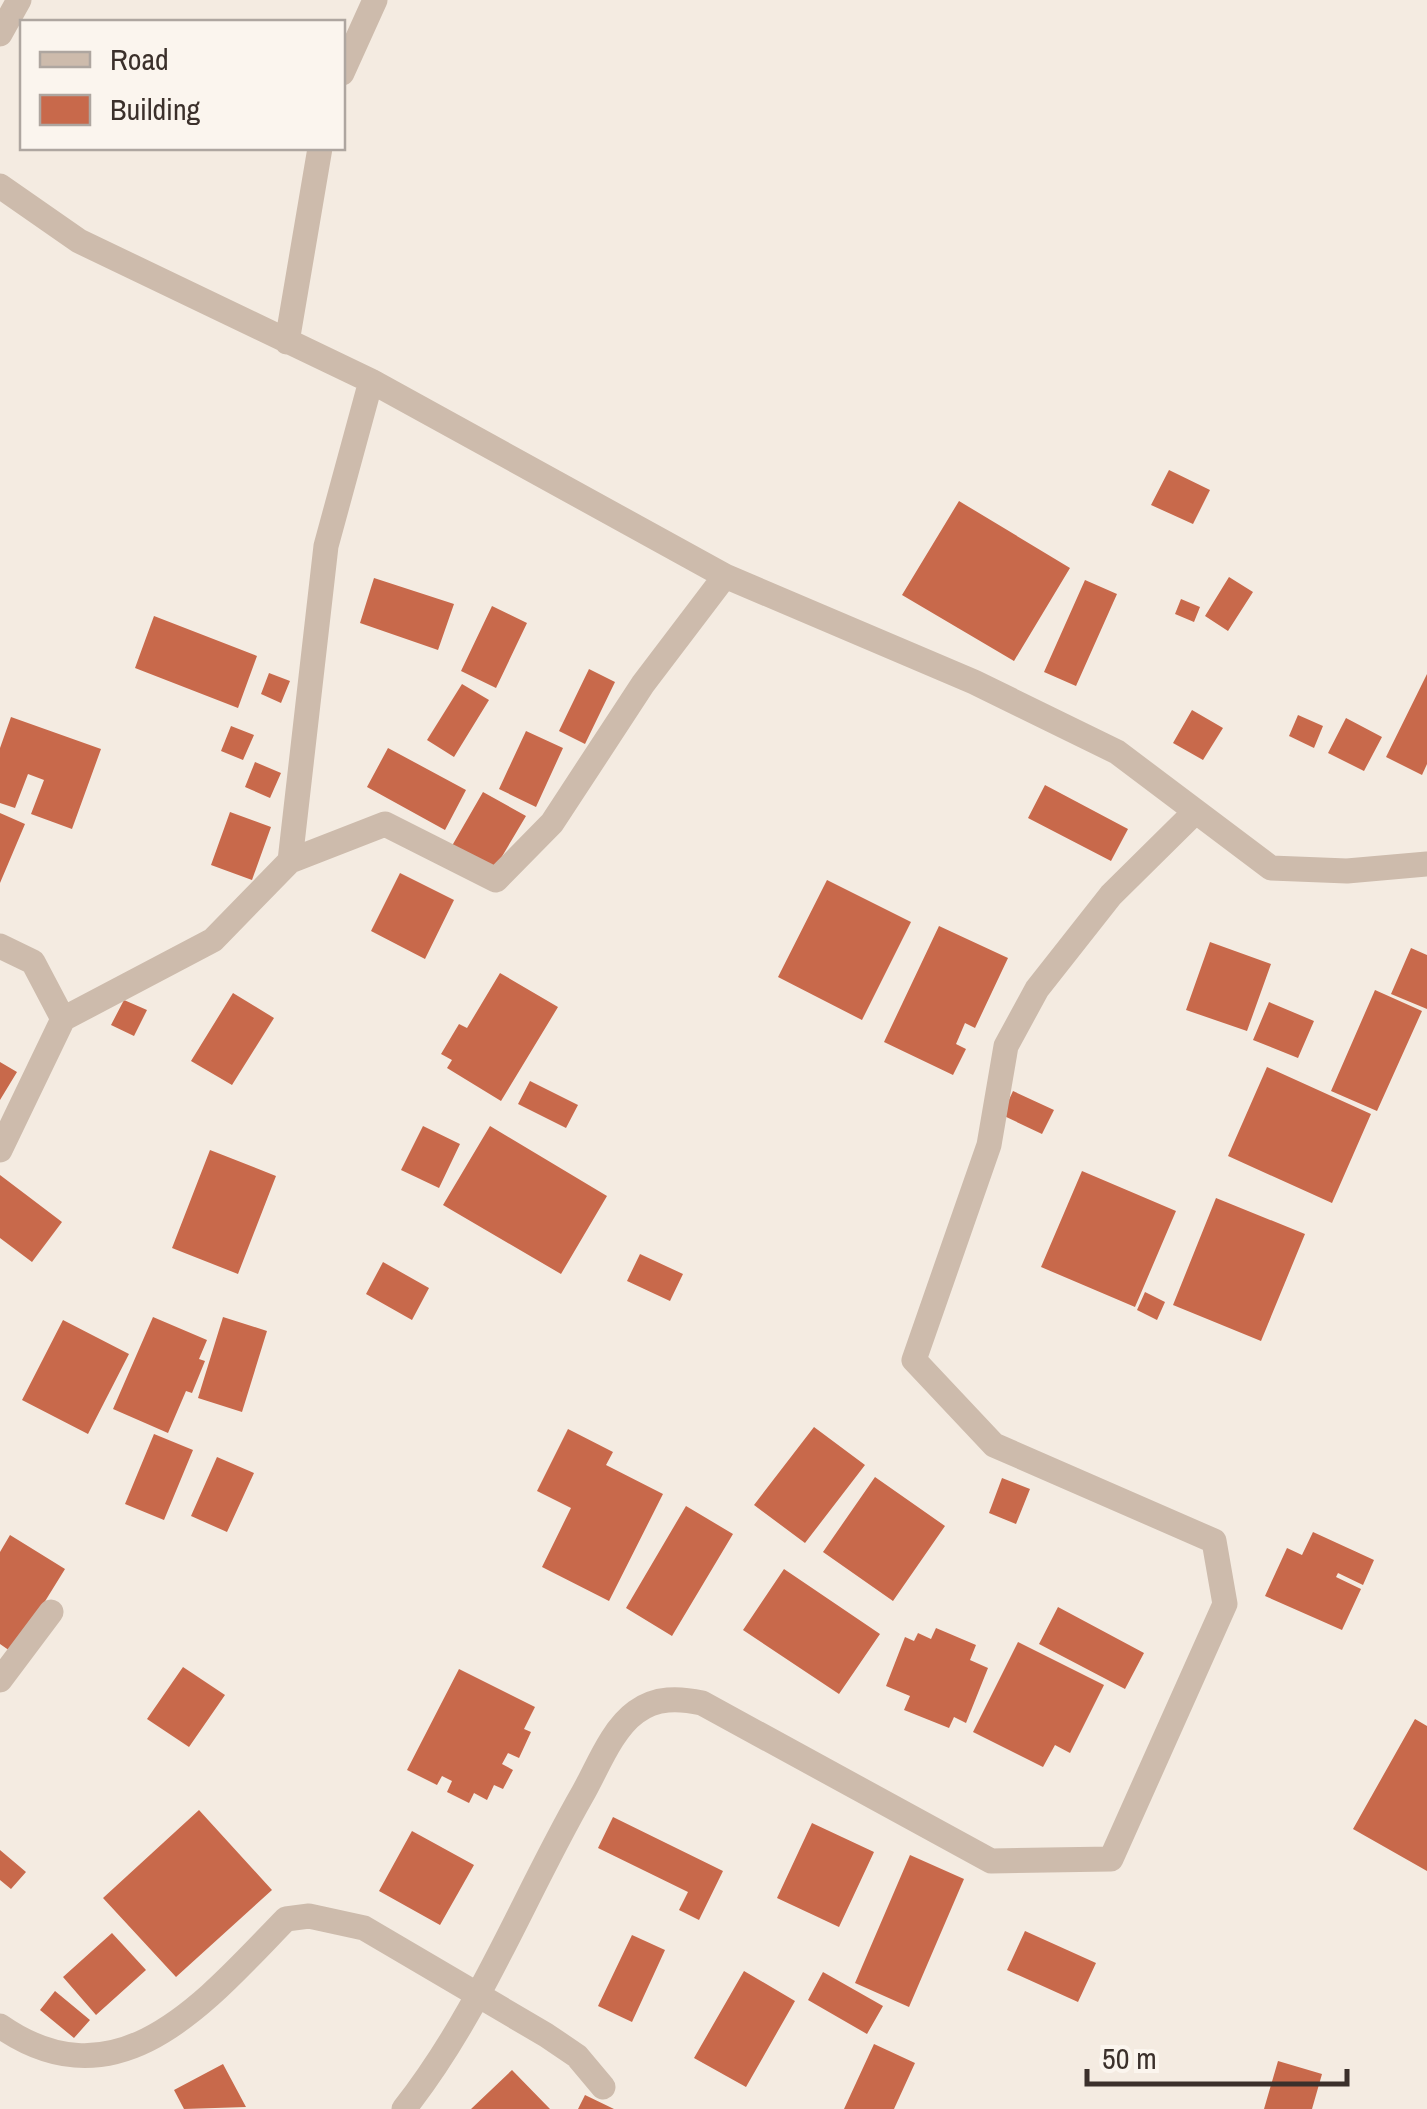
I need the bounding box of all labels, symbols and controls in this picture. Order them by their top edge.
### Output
legend [20,20,345,150]
text: Road [110,39,169,79]
text: Building [110,89,201,129]
scale bar [1087,2024,1347,2086]
text: 50 m [1102,2038,1157,2078]

